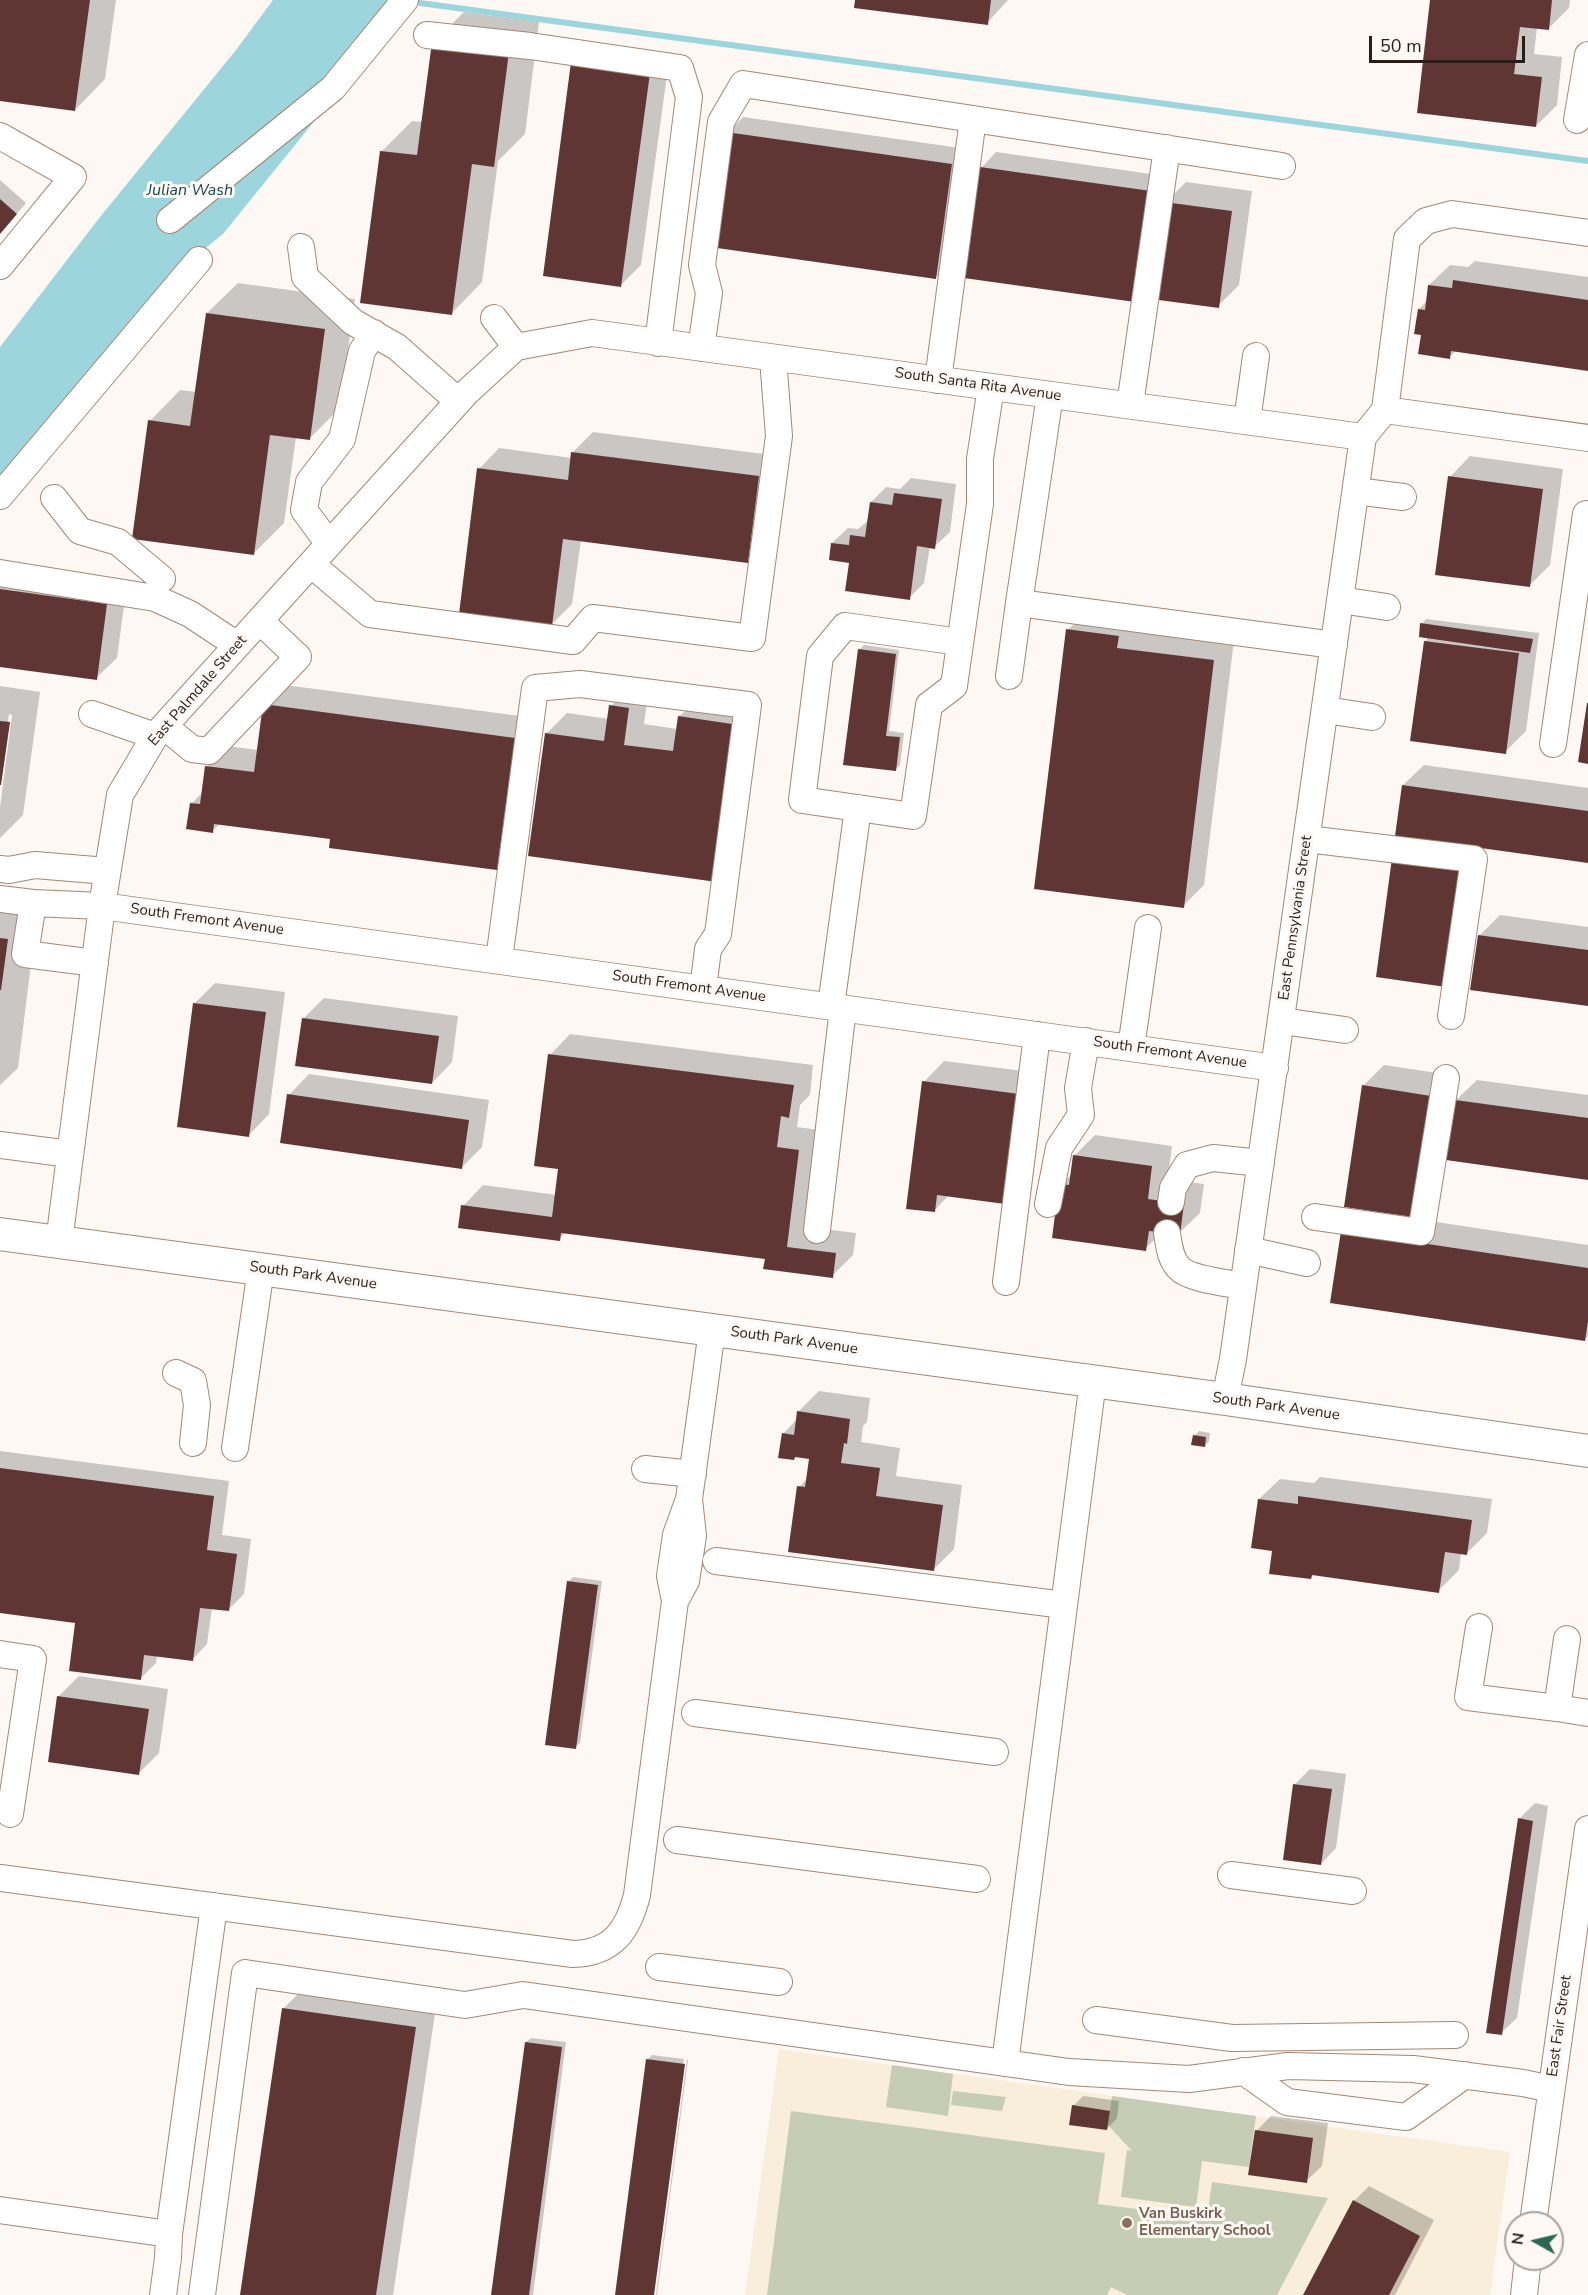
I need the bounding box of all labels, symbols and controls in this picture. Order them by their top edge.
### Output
scale bar [1372,24,1528,62]
text: 50 m [1380,34,1422,58]
water label: Julian Wash [147,181,233,201]
street label: South Santa Rita Avenue [894,364,1062,406]
street label: East Palmdale Street [145,632,251,750]
street label: East Pennsylvania Street [1276,834,1316,1002]
street label: South Fremont Avenue [129,900,285,940]
street label: South Fremont Avenue [611,967,767,1007]
street label: South Fremont Avenue [1092,1033,1248,1073]
street label: South Park Avenue [248,1258,378,1294]
street label: South Park Avenue [729,1323,859,1359]
street label: South Park Avenue [1211,1389,1341,1425]
street label: East Fair Street [1544,1974,1576,2078]
place label: Van Buskirk Elementary School [1139,2205,1270,2240]
north arrow [1504,2211,1564,2271]
marker: Van Buskirk Elementary School [1120,2216,1134,2230]
text: N [1506,2231,1530,2246]

